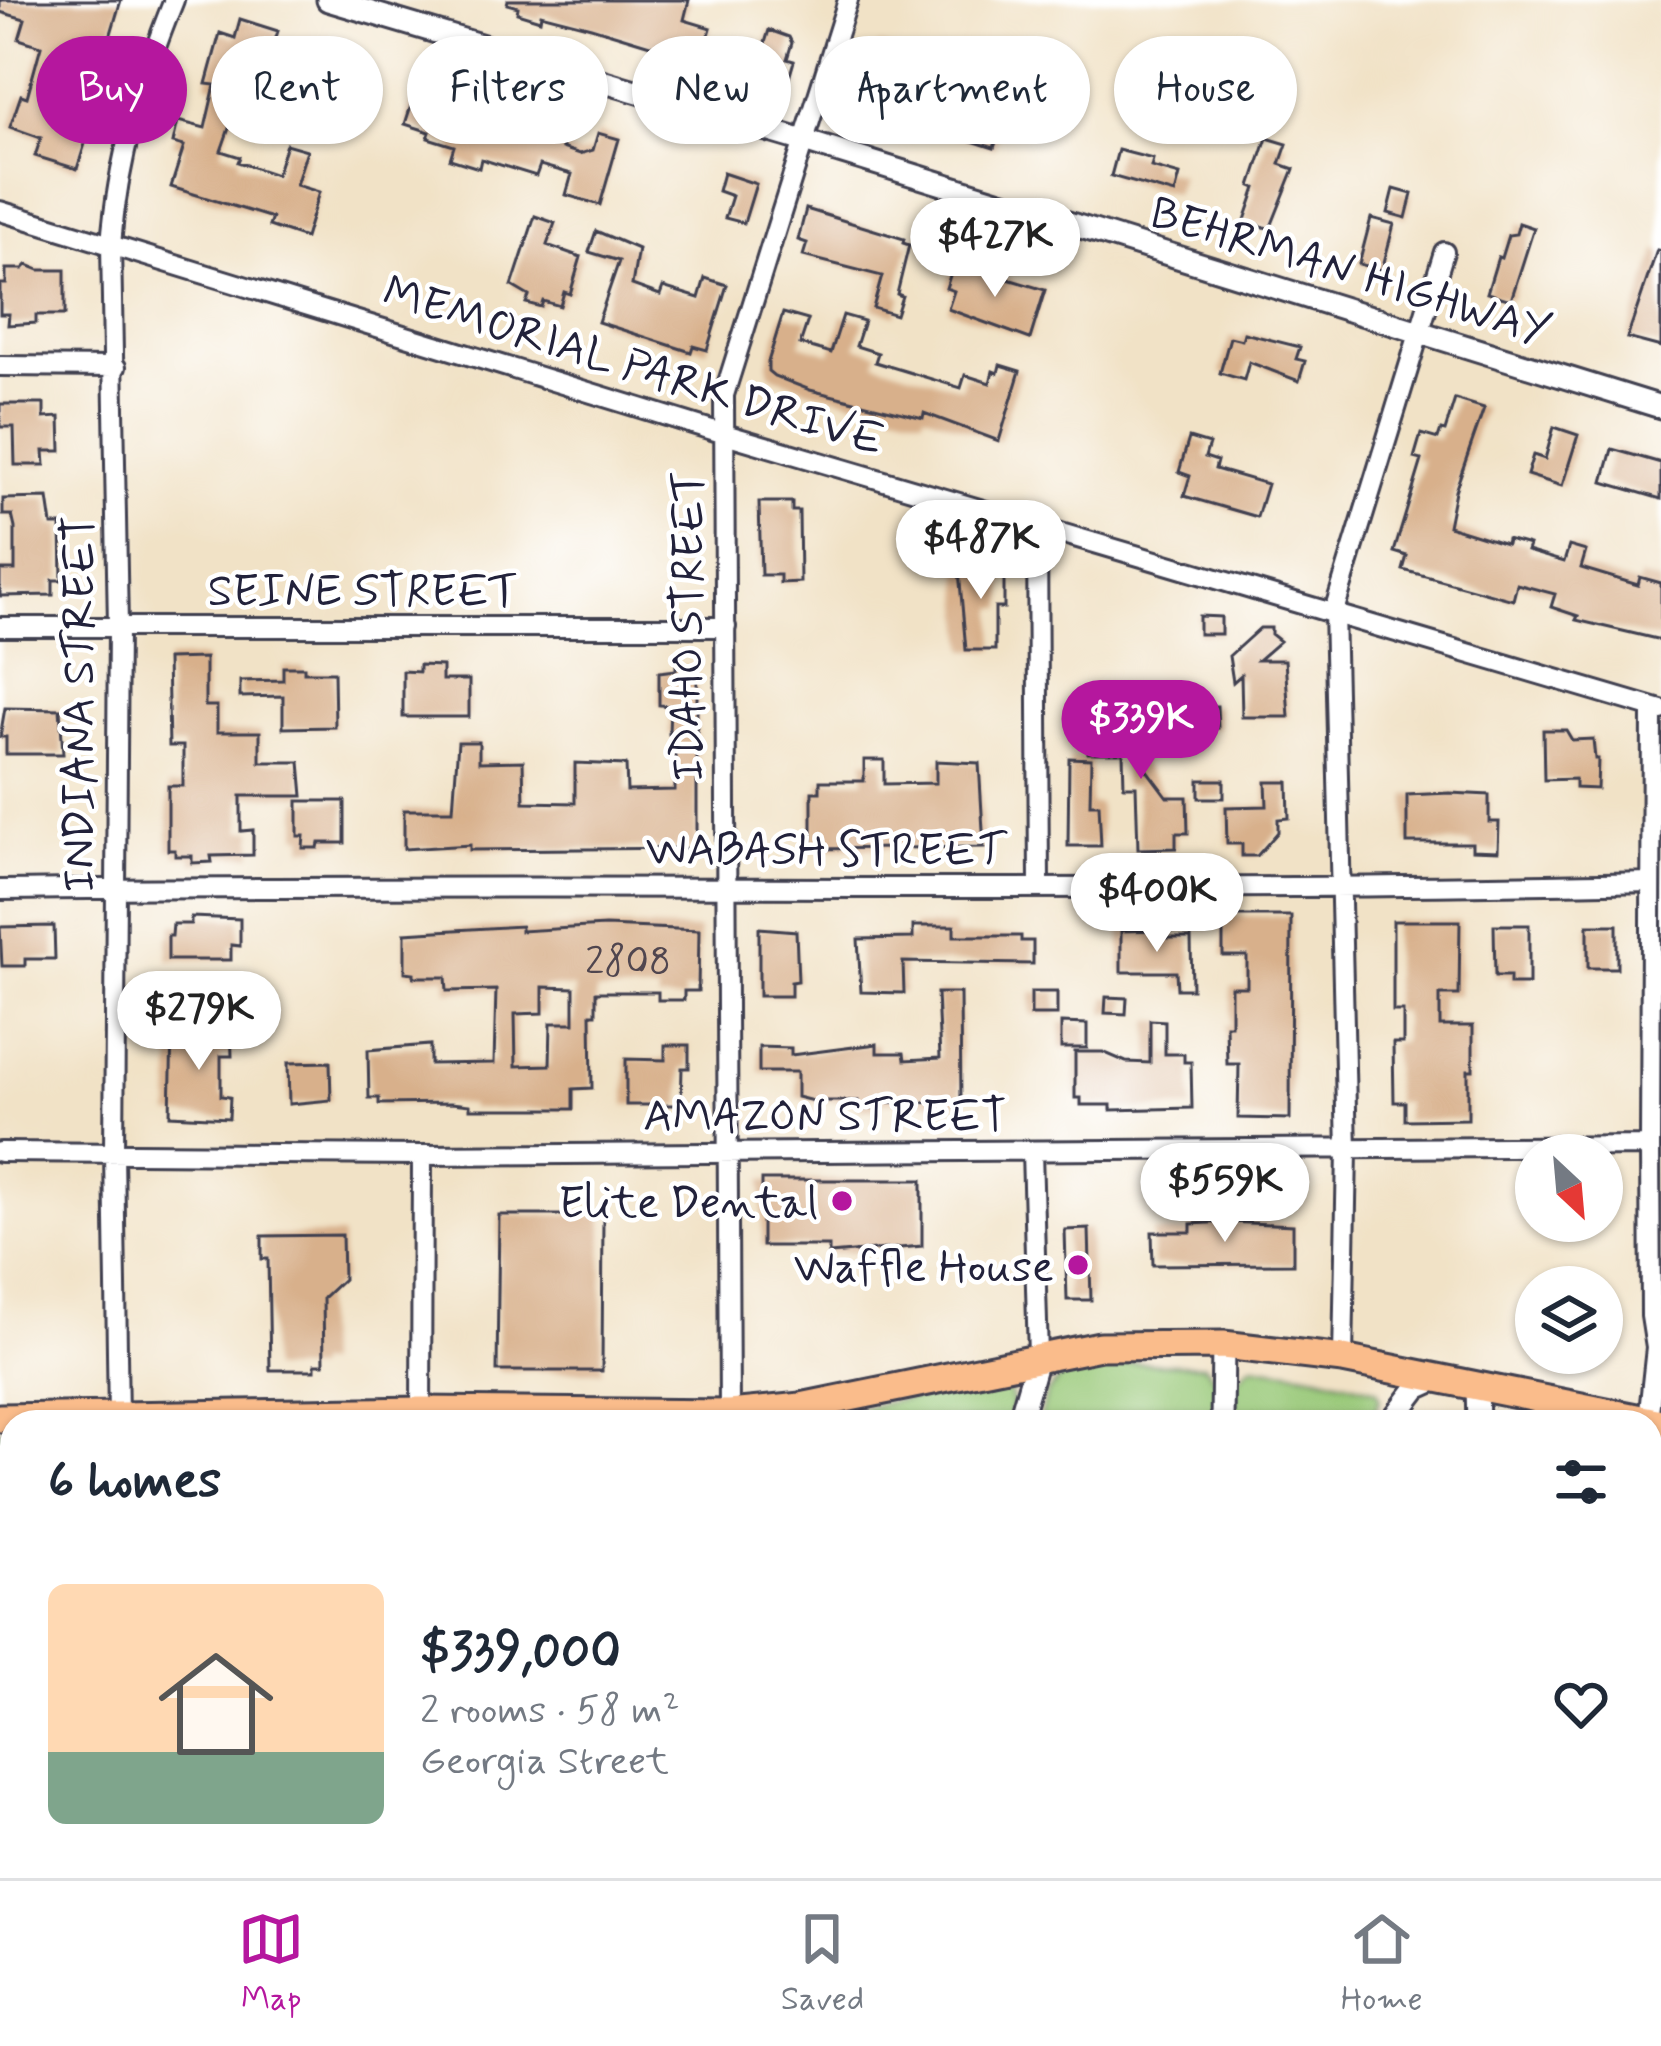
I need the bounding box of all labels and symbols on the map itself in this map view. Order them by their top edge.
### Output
street label: BEHRMAN HIGHWAY [1143,184,1557,362]
pin: $427K [911,198,1079,300]
street label: MEMORIAL PARK DRIVE [375,263,890,472]
street label: IDAHO STREET [660,471,719,781]
pin: $487K [897,500,1065,602]
street label: INDIANA STREET [51,515,110,893]
street label: SEINE STREET [208,563,518,622]
pin: $339K [1057,680,1225,782]
street label: WABASH STREET [646,822,1008,881]
pin: $400K [1073,853,1241,955]
house number: 2808 [585,937,671,988]
pin: $279K [115,971,283,1073]
street label: AMAZON STREET [643,1088,1007,1147]
north arrow [1515,1134,1623,1242]
pin: $559K [1141,1143,1309,1245]
place label: Elite Dental [559,1175,818,1234]
marker: Elite Dental [829,1188,855,1214]
place label: Waffle House [794,1239,1054,1298]
marker: Waffle House [1065,1252,1091,1278]

